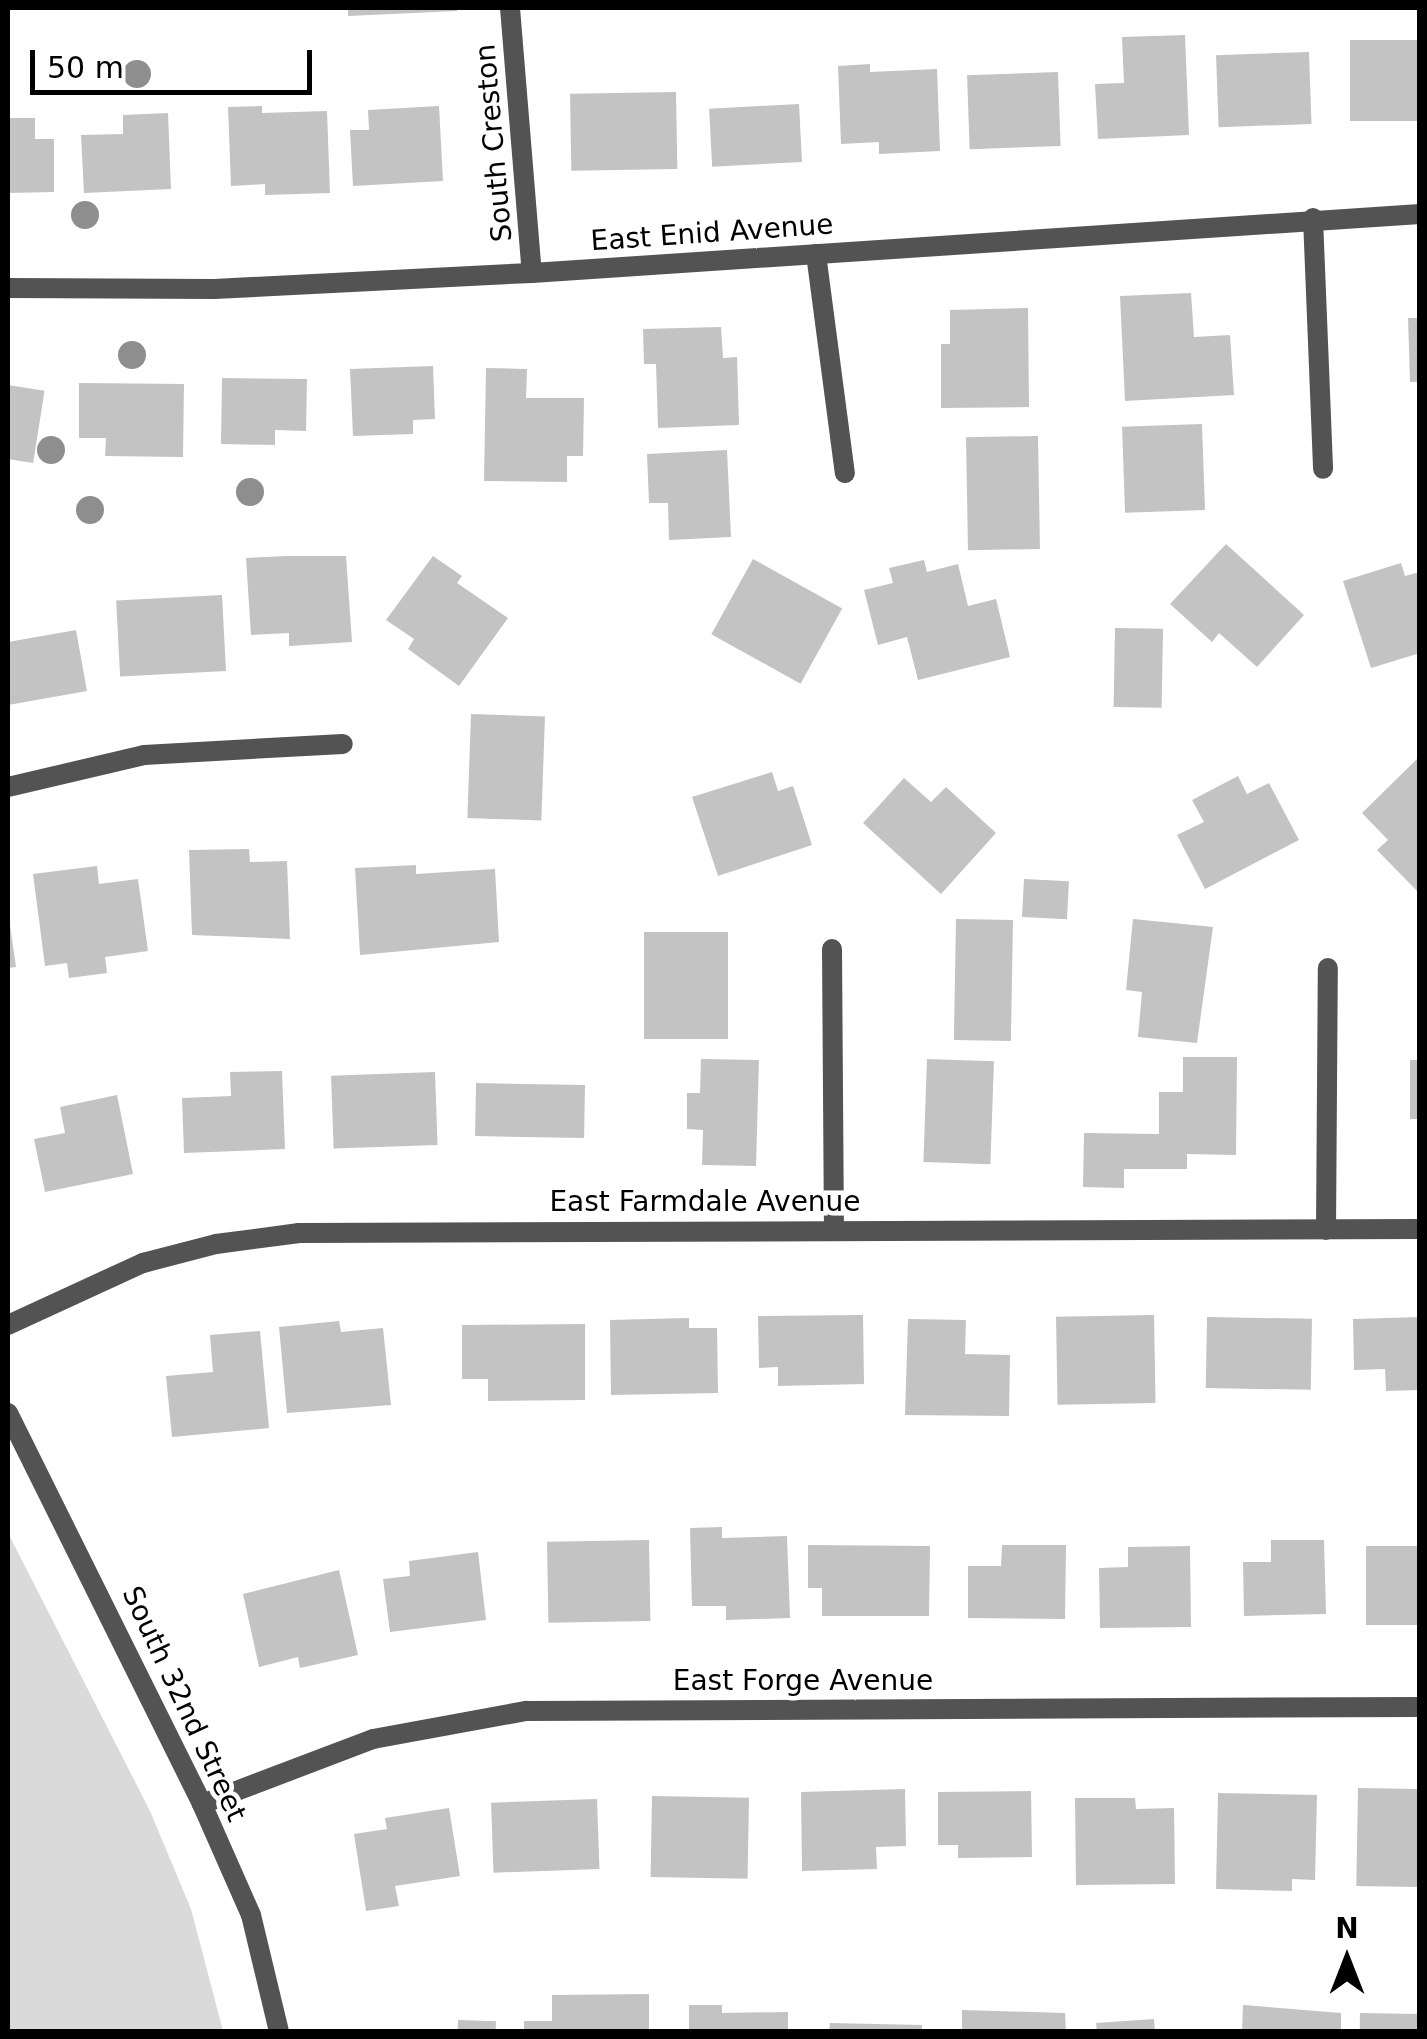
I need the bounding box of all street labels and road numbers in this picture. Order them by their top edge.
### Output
street label: South Creston [469,43,519,243]
street label: East Enid Avenue [590,208,834,258]
street label: East Farmdale Avenue [549,1185,861,1219]
street label: South 32nd Street [115,1581,253,1827]
street label: East Forge Avenue [673,1664,933,1698]

